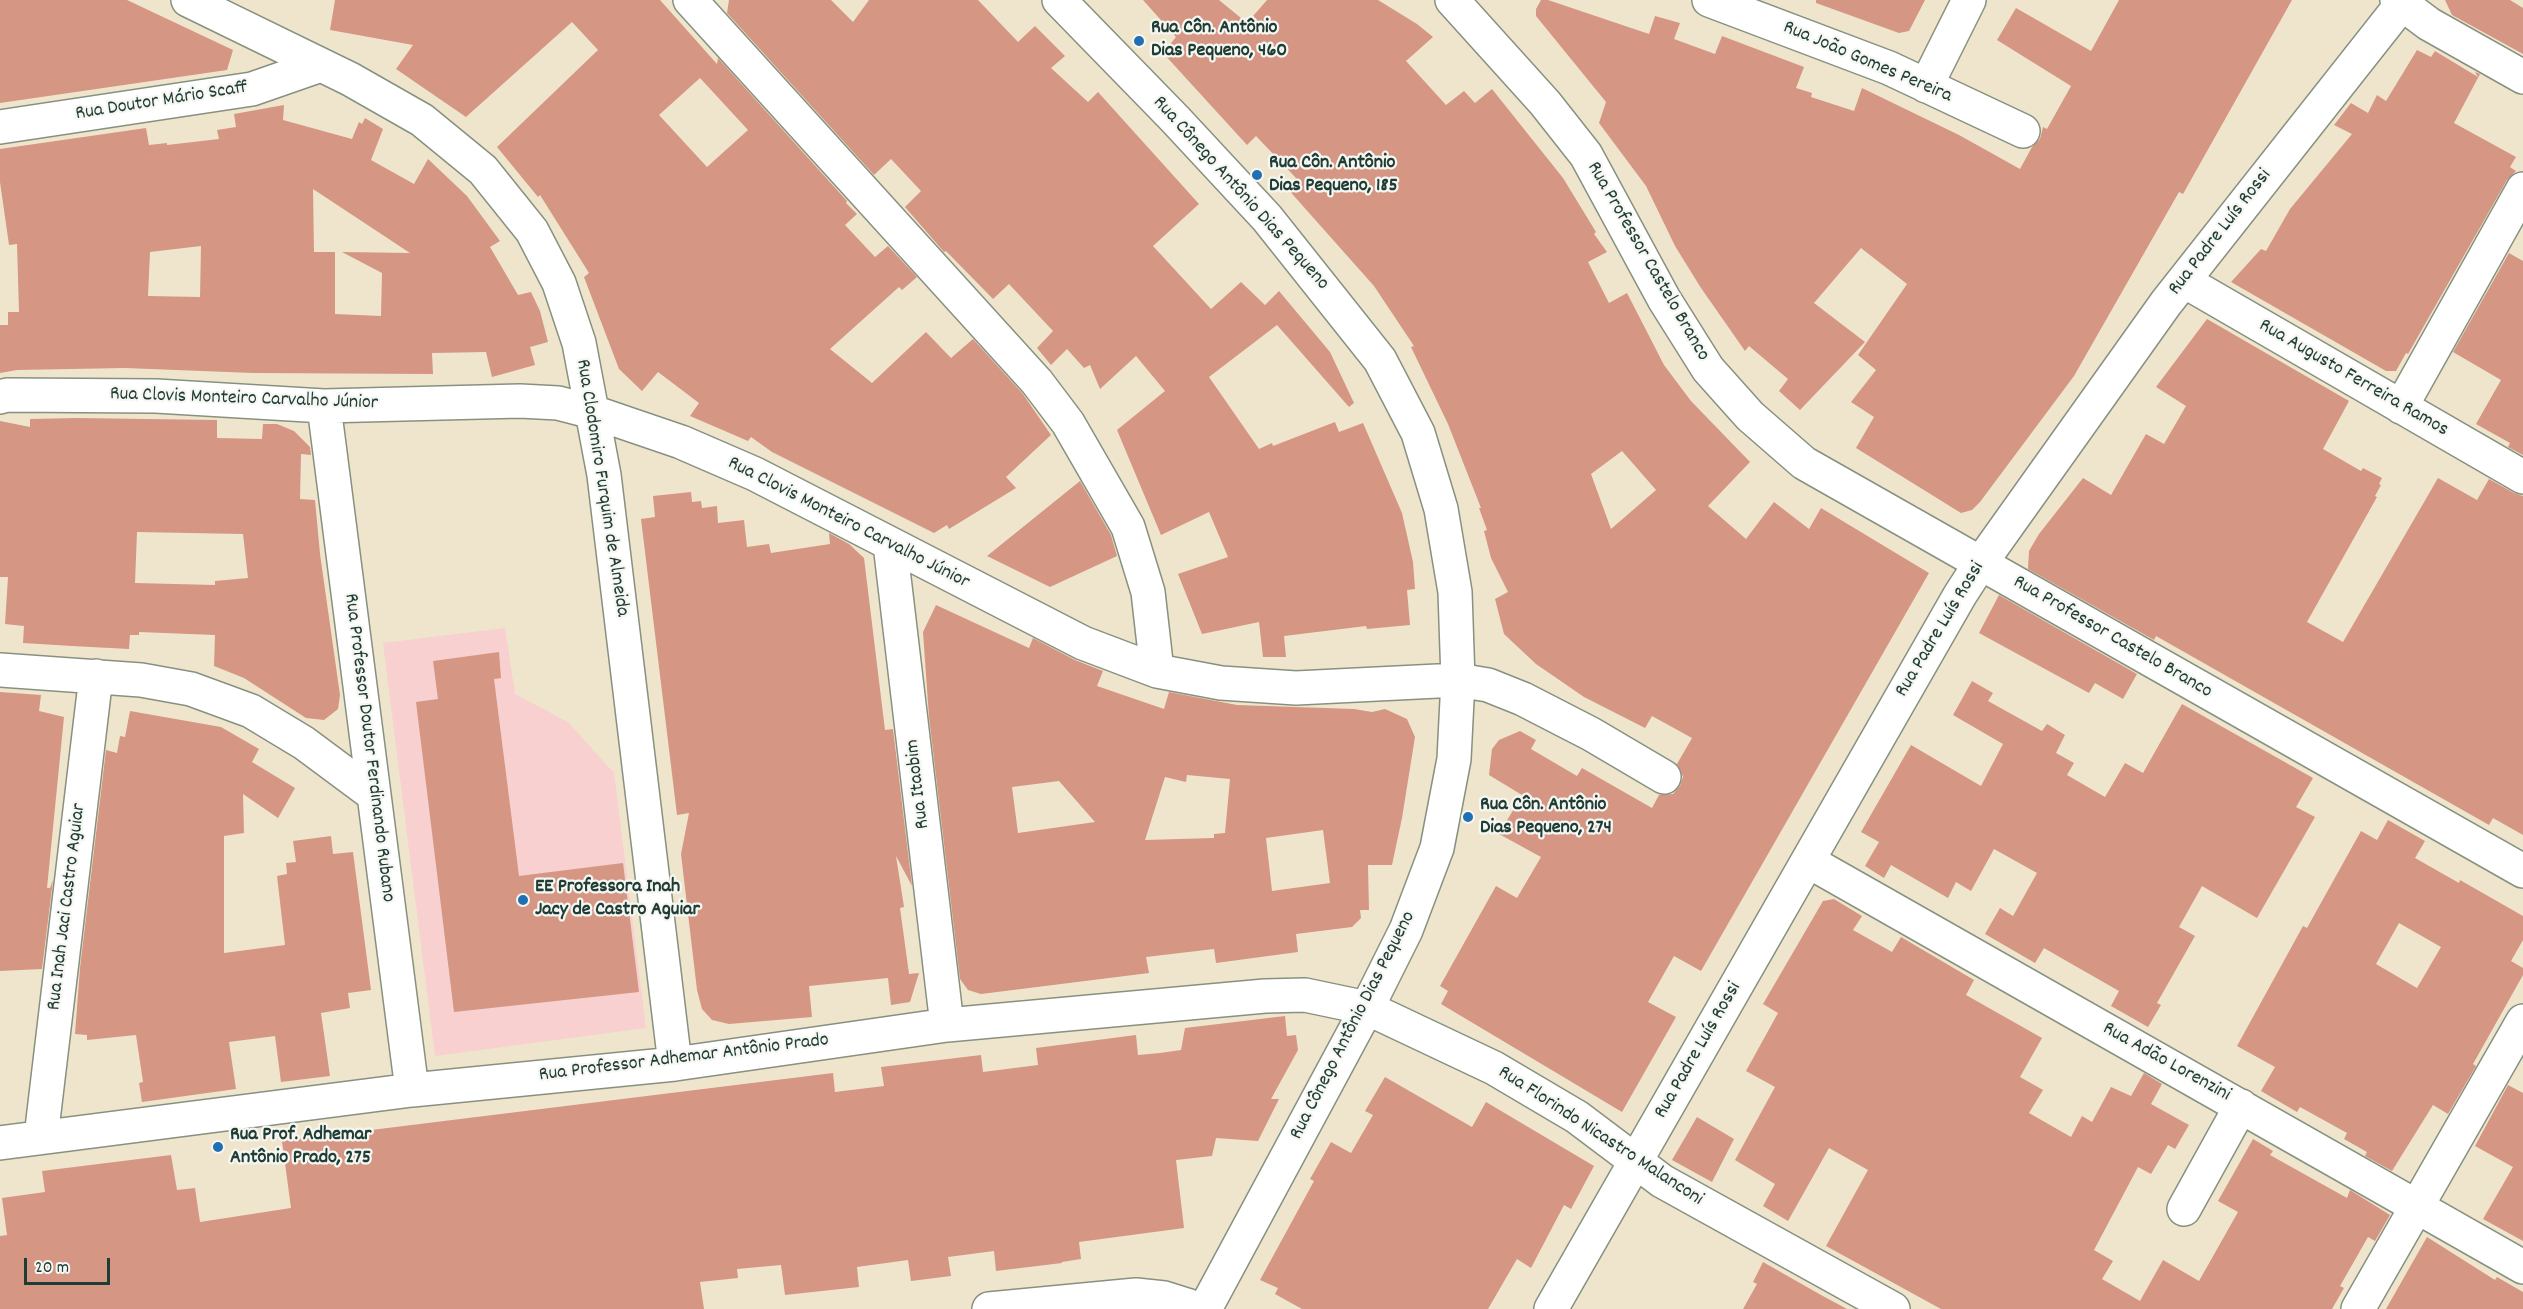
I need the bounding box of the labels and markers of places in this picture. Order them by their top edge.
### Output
place label: Rua Côn. Antônio Dias Pequeno, 460 [1151,17,1287,64]
marker: Rua Côn. Antônio Dias Pequeno, 460 [1132,34,1146,48]
place label: Rua Côn. Antônio Dias Pequeno, 185 [1269,152,1398,199]
marker: Rua Côn. Antônio Dias Pequeno, 185 [1250,168,1264,182]
place label: Rua Côn. Antônio Dias Pequeno, 274 [1480,794,1612,841]
marker: Rua Côn. Antônio Dias Pequeno, 274 [1461,810,1475,824]
place label: EE Professora Inah Jacy de Castro Aguiar [535,876,700,923]
marker: EE Professora Inah Jacy de Castro Aguiar [516,893,530,907]
place label: Rua Prof. Adhemar Antônio Prado, 275 [230,1124,371,1171]
marker: Rua Prof. Adhemar Antônio Prado, 275 [211,1140,225,1154]

